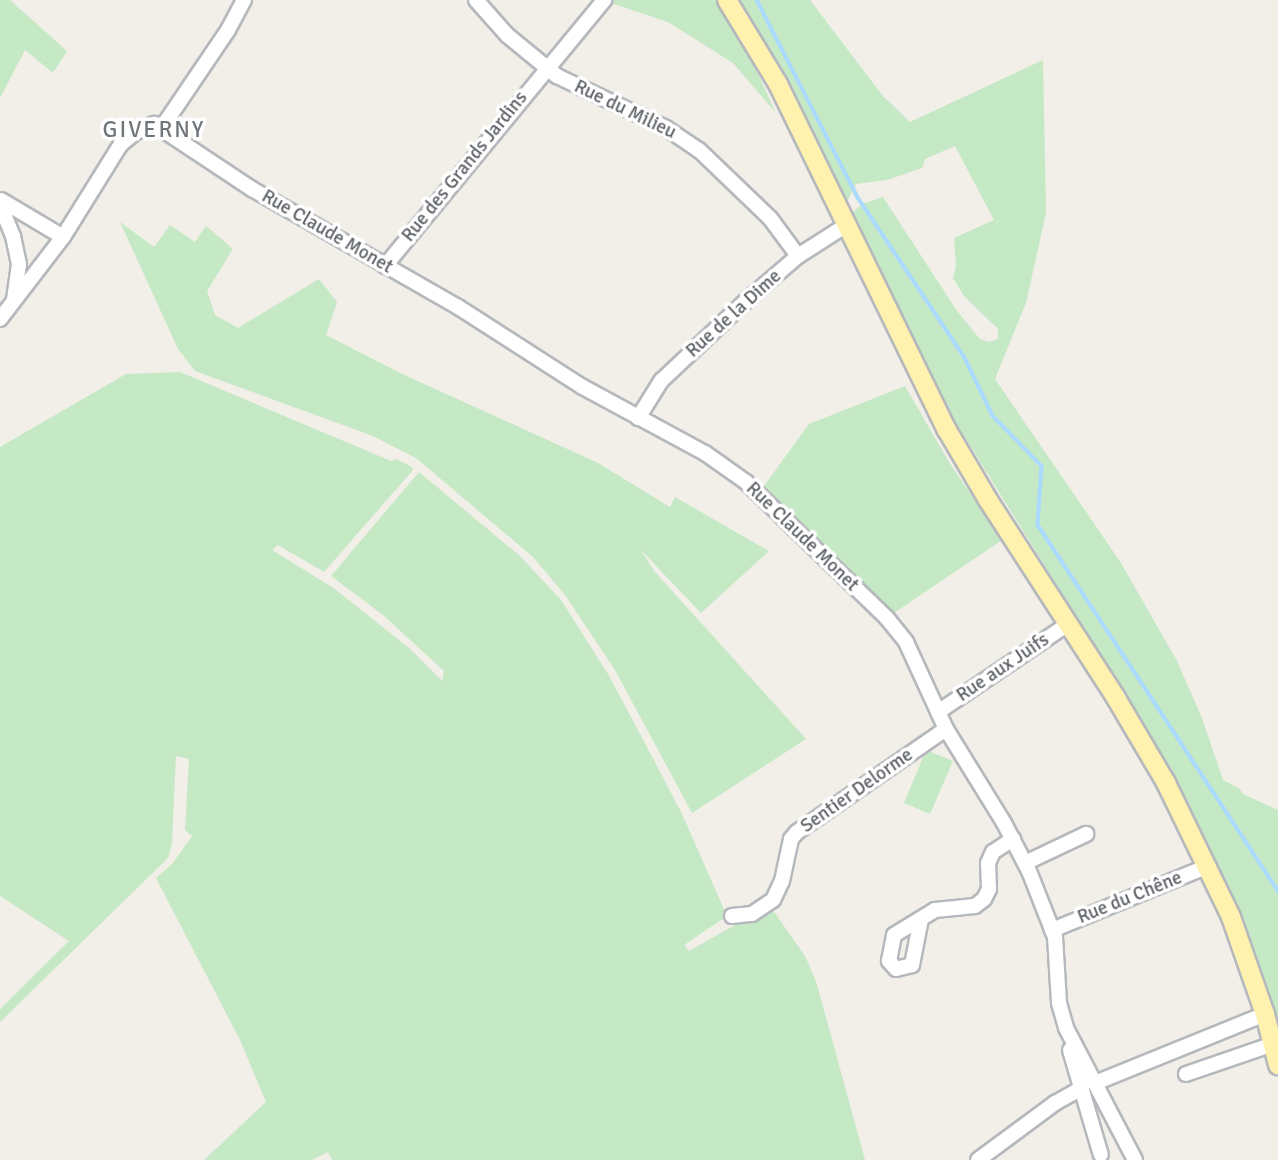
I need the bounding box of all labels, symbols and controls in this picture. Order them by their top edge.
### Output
street label: Rue du Milieu [570,75,680,145]
street label: Rue des Grands Jardins [397,87,533,247]
district label: GIVERNY [103,116,205,144]
street label: Rue Claude Monet [257,185,397,279]
street label: Rue de la Dime [682,265,786,363]
street label: Rue Claude Monet [741,478,863,596]
street label: Rue aux Juifs [952,629,1054,707]
street label: Sentier Delorme [796,744,918,838]
street label: Rue du Chêne [1074,867,1186,929]

